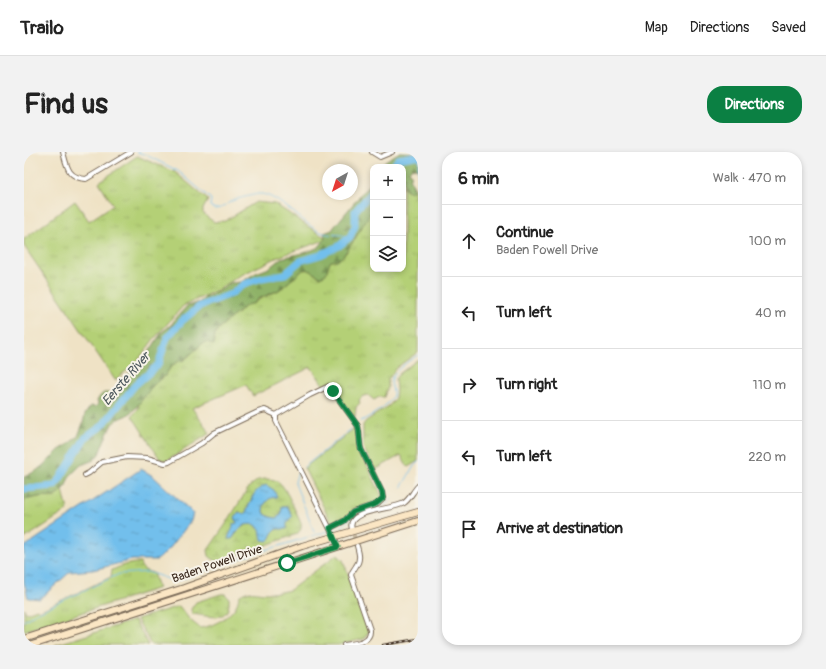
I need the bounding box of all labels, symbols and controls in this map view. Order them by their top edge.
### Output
text: Trailo [20,16,64,40]
text: Map [645,19,668,36]
text: Directions [690,19,749,36]
text: Saved [771,19,806,36]
button: Directions [707,86,802,123]
text: Find us [24,87,108,122]
north arrow [322,164,358,200]
map controls [370,164,406,272]
button: + [370,164,406,200]
text: 6 min [458,168,499,189]
text: Walk · 470 m [713,170,786,186]
button: − [370,200,406,236]
text: Continue [496,223,554,242]
icon: ahead [458,230,480,252]
text: 100 m [749,233,786,249]
button: layers [370,236,406,272]
text: Baden Powell Drive [496,242,598,258]
icon: left [458,302,480,324]
text: Turn left [496,303,552,322]
text: 40 m [755,305,786,321]
water label: Eerste River [99,347,155,409]
icon: right [458,374,480,396]
text: Turn right [496,375,557,394]
text: 110 m [753,377,786,393]
route end [324,382,342,400]
icon: left [458,446,480,468]
text: Turn left [496,447,552,466]
text: 220 m [748,449,786,465]
icon: arrive [458,518,480,540]
text: Arrive at destination [496,519,623,538]
street label: Baden Powell Drive [170,542,264,586]
route start [278,554,296,572]

